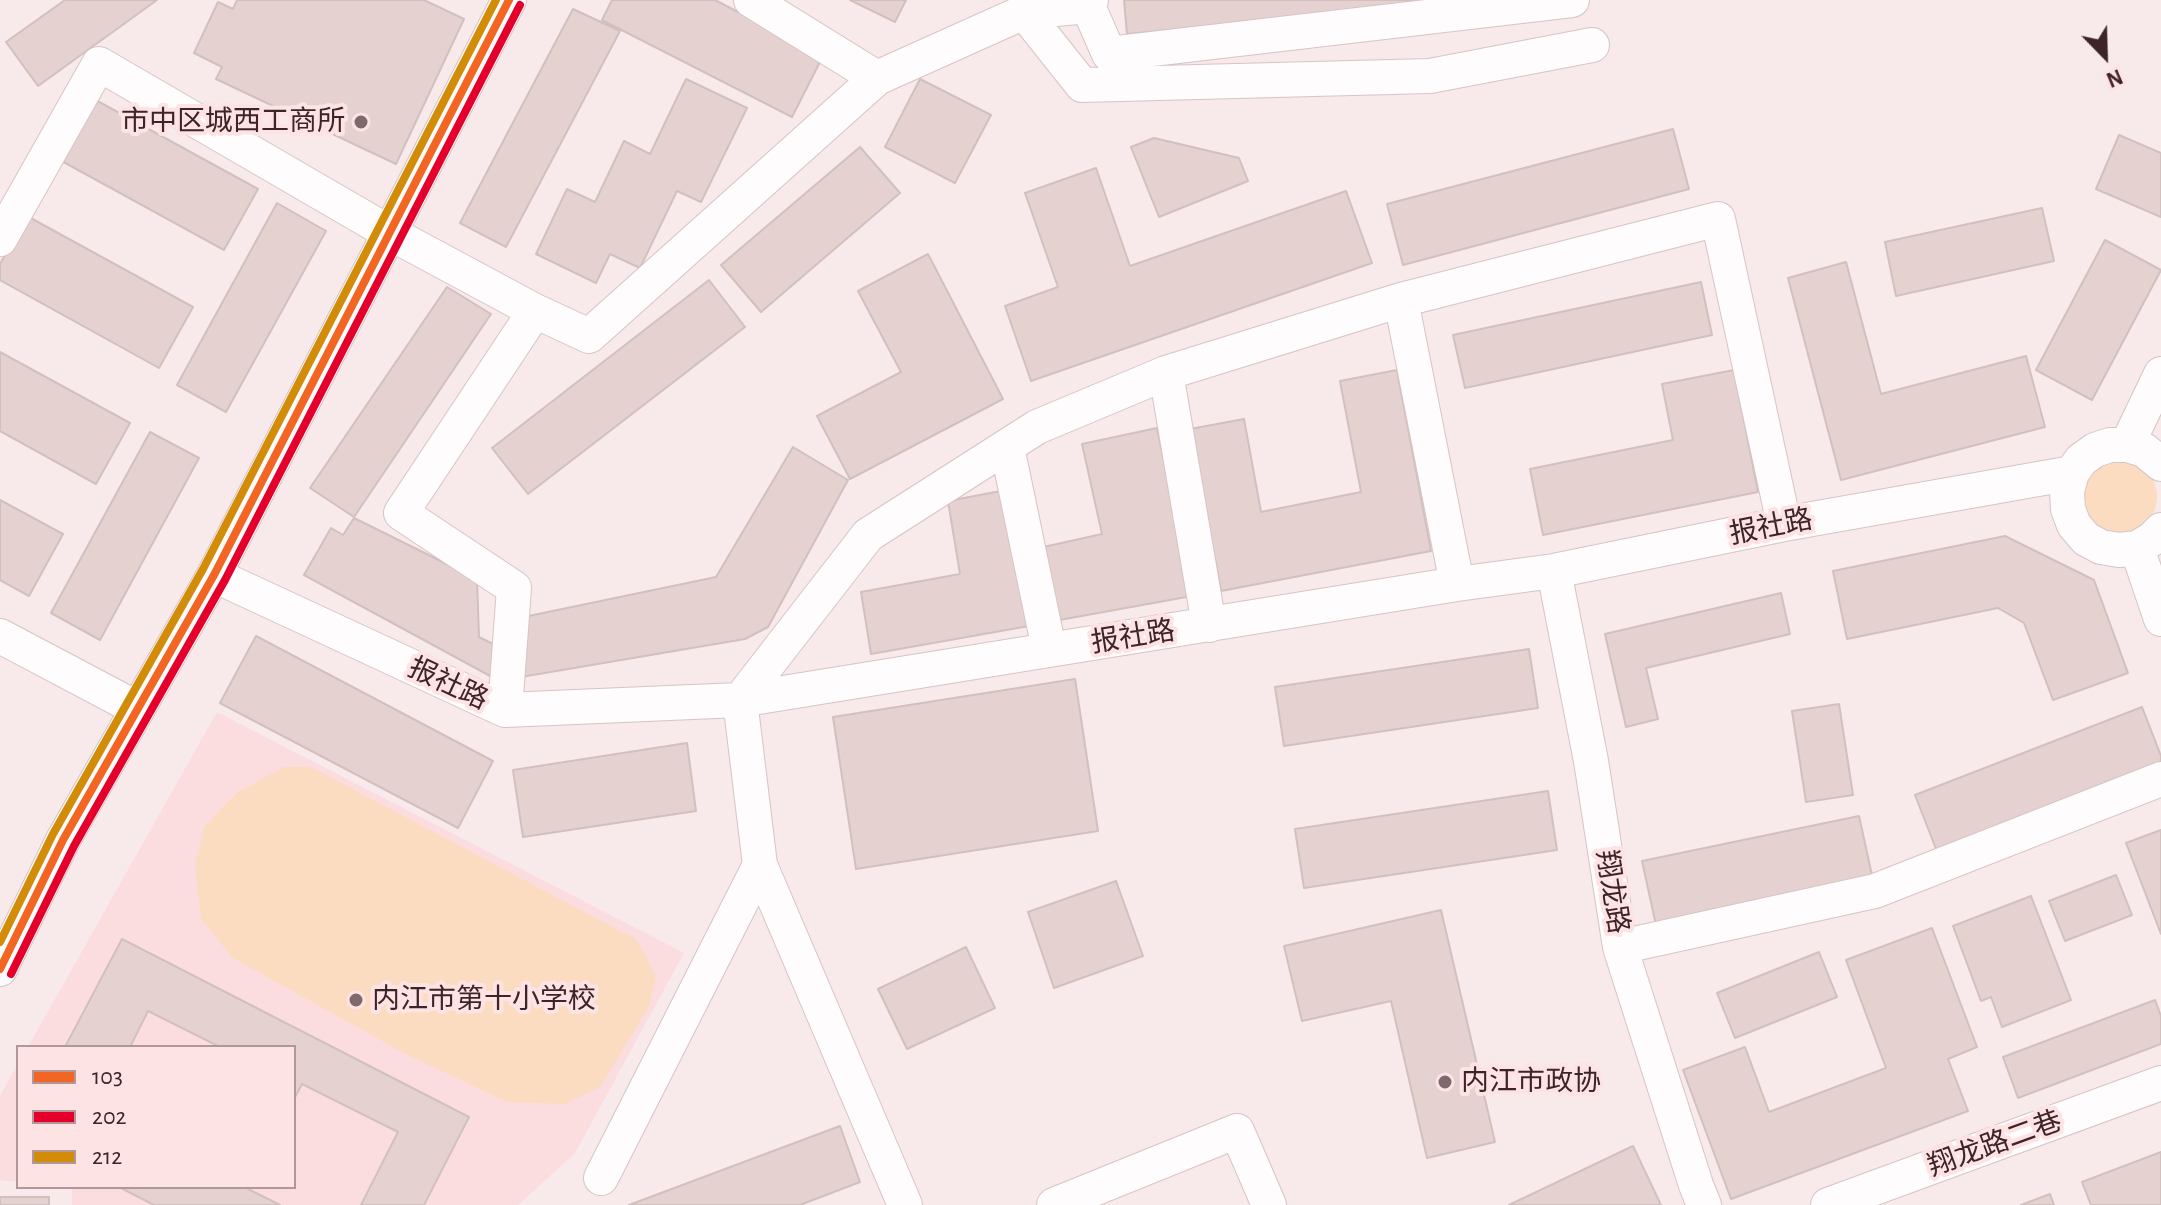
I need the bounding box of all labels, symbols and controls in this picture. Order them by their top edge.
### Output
north arrow [2065,16,2145,96]
text: N [2103,65,2126,91]
place label: 市中区城西工商所 [121,105,345,139]
marker: 市中区城西工商所 [352,113,370,131]
street label: 报社路 [1727,502,1815,552]
street label: 报社路 [1089,614,1177,660]
street label: 报社路 [403,651,493,717]
street label: 翔龙路 [1589,848,1635,936]
place label: 内江市第十小学校 [372,983,596,1017]
marker: 内江市第十小学校 [347,991,365,1009]
legend [16,1045,296,1189]
text: 103 [92,1065,123,1089]
place label: 内江市政协 [1461,1065,1601,1099]
marker: 内江市政协 [1436,1073,1454,1091]
street label: 翔龙路二巷 [1923,1104,2067,1184]
text: 202 [92,1105,127,1129]
text: 212 [92,1145,122,1169]

